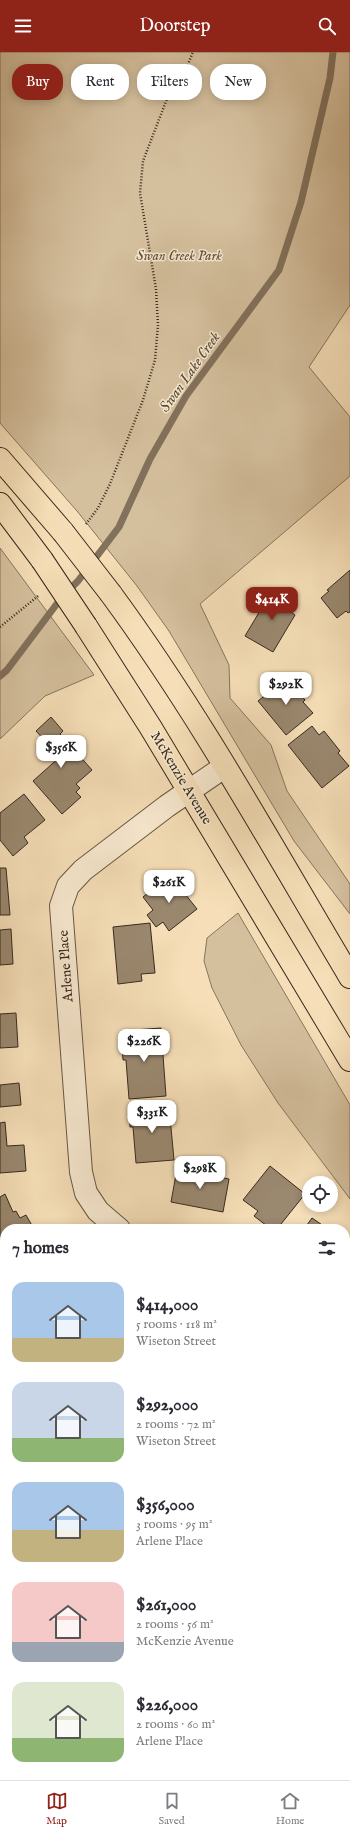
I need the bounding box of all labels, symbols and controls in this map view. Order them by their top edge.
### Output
icon: menu [12,15,34,37]
text: Doorstep [140,15,210,38]
icon: search [316,15,338,37]
chip: Buy [12,64,63,100]
chip: Rent [71,64,129,100]
chip: Filters [137,64,202,100]
chip: New [210,64,266,100]
park label: Swan Creek Park [136,247,222,265]
water label: Swan Lake Creek [155,328,225,416]
pin: $414K [244,587,300,621]
text: $414K [255,591,289,608]
pin: $292K [258,672,314,706]
text: $292K [269,676,303,693]
street label: McKenzie Avenue [146,728,216,828]
pin: $356K [33,735,89,769]
text: $356K [45,739,77,756]
pin: $261K [141,870,197,904]
text: $261K [153,874,185,891]
street label: Arlene Place [54,929,78,1004]
pin: $226K [116,1029,172,1063]
text: $226K [127,1033,161,1050]
pin: $331K [124,1100,180,1134]
text: $331K [136,1104,168,1121]
pin: $298K [172,1156,228,1190]
text: $298K [183,1160,217,1177]
map controls [302,1176,338,1212]
button: locate [302,1176,338,1212]
icon: filters [316,1237,338,1259]
text: 7 homes [12,1238,69,1259]
text: $414,000 [136,1295,198,1316]
icon: home [44,1298,92,1346]
text: 5 rooms · 118 m² [136,1316,217,1333]
text: Wiseton Street [136,1333,216,1350]
text: $292,000 [136,1395,198,1416]
icon: home [44,1398,92,1446]
text: 2 rooms · 72 m² [136,1416,216,1433]
text: Wiseton Street [136,1433,216,1450]
text: $356,000 [136,1495,195,1516]
icon: home [44,1498,92,1546]
text: 3 rooms · 95 m² [136,1516,213,1533]
text: Arlene Place [136,1533,203,1550]
text: $261,000 [136,1595,196,1616]
icon: home [44,1598,92,1646]
text: 2 rooms · 56 m² [136,1616,214,1633]
text: McKenzie Avenue [136,1633,234,1650]
text: $226,000 [136,1695,198,1716]
icon: home [44,1698,92,1746]
text: 2 rooms · 60 m² [136,1716,215,1733]
text: Arlene Place [136,1733,203,1750]
tab: Map [46,1790,68,1828]
tab: Saved [159,1790,185,1828]
tab: Home [276,1790,304,1828]

